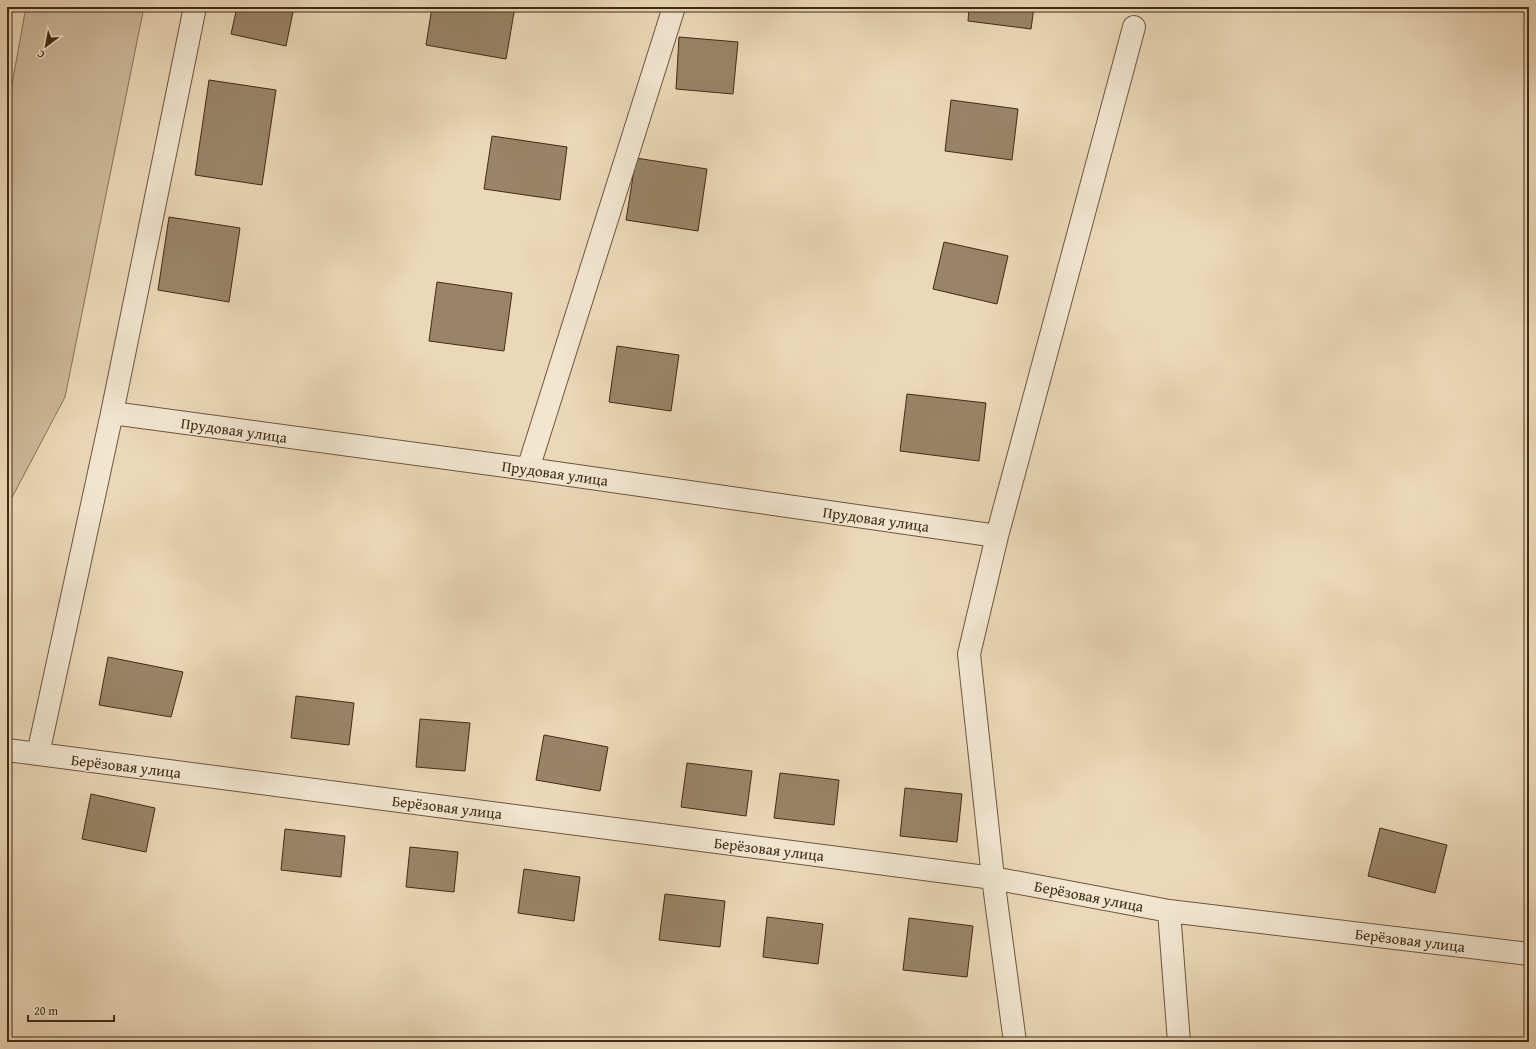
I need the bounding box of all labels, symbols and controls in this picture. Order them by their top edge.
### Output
north arrow [26,26,66,66]
text: С [34,46,48,63]
street label: Прудовая улица [180,412,289,448]
street label: Прудовая улица [501,455,610,491]
street label: Прудовая улица [822,501,931,537]
street label: Берёзовая улица [70,749,183,783]
street label: Берёзовая улица [391,790,504,824]
street label: Берёзовая улица [713,832,826,866]
street label: Берёзовая улица [1033,875,1146,917]
street label: Берёзовая улица [1354,923,1467,957]
scale bar [28,997,114,1023]
text: 20 m [34,1002,58,1019]

